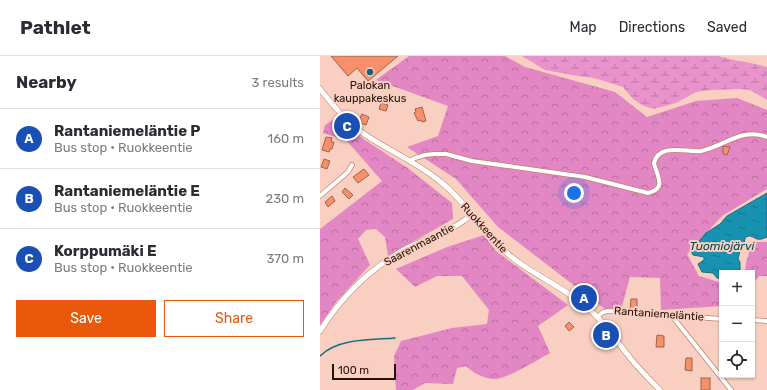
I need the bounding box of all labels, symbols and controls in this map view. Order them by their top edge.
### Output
text: Pathlet [20,16,91,39]
text: Map [570,19,597,36]
text: Directions [619,19,685,36]
text: Saved [707,19,747,36]
marker: Palokan kauppakeskus [365,67,375,77]
text: Nearby [16,72,77,92]
text: 3 results [252,75,304,90]
place label: Palokan kauppakeskus [334,79,407,105]
pin: C [334,111,360,141]
text: Rantaniemeläntie P [54,122,200,140]
text: A [24,131,34,146]
text: 160 m [268,131,304,146]
text: Bus stop · Ruokkeentie [54,140,193,155]
text: Rantaniemeläntie E [54,182,200,200]
your location [564,183,584,203]
text: B [24,191,34,206]
text: 230 m [266,191,304,206]
text: Bus stop · Ruokkeentie [54,200,193,215]
street label: Ruokkeentie [458,200,510,256]
street label: Saarenmaantie [382,221,456,269]
water label: Tuomiojärvi [690,239,756,253]
text: Korppumäki E [54,242,156,260]
text: C [24,251,34,266]
text: 370 m [267,251,304,266]
text: Bus stop · Ruokkeentie [54,260,193,275]
map controls [719,270,755,378]
button: + [719,270,755,306]
pin: A [571,283,597,313]
button: Save [16,300,156,337]
button: Share [164,300,304,337]
street label: Rantaniemeläntie [614,304,704,324]
button: − [719,306,755,342]
pin: B [593,320,619,350]
button: locate [719,342,755,378]
scale bar [332,362,396,381]
text: 100 m [338,364,369,377]

